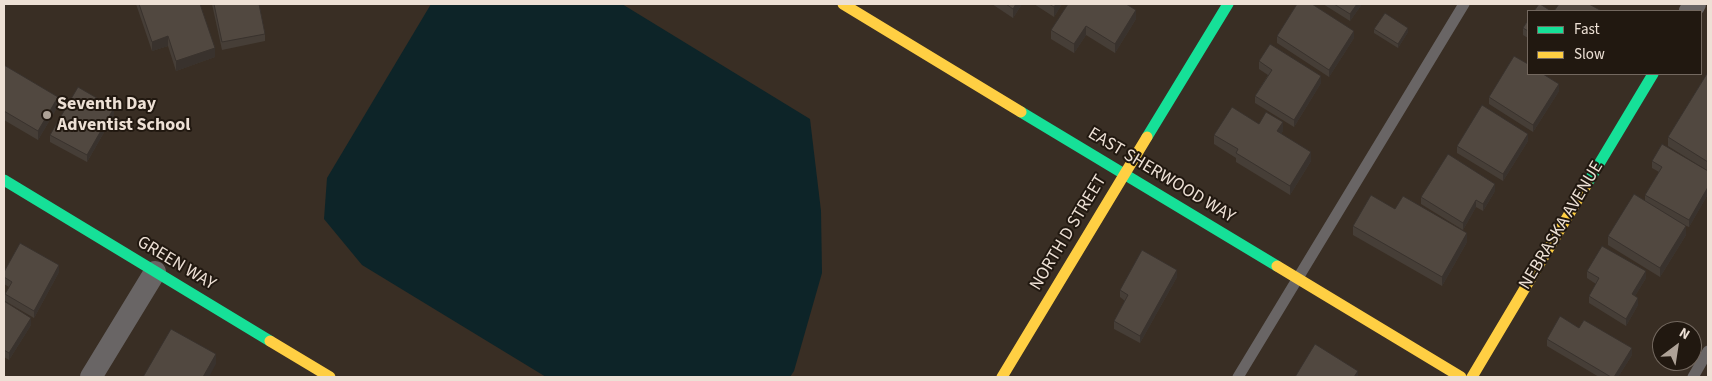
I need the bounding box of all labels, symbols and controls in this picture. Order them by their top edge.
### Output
legend [1527,10,1702,75]
text: Fast [1574,19,1600,40]
text: Slow [1574,44,1605,65]
place label: Seventh Day Adventist School [57,94,190,136]
marker: Seventh Day Adventist School [41,109,53,121]
street label: EAST SHERWOOD WAY [1084,124,1238,228]
street label: NEBRASKA AVENUE [1515,158,1609,294]
street label: NORTH D STREET [1026,171,1112,295]
street label: GREEN WAY [133,232,219,296]
north arrow [1652,321,1702,371]
text: N [1675,323,1693,345]

